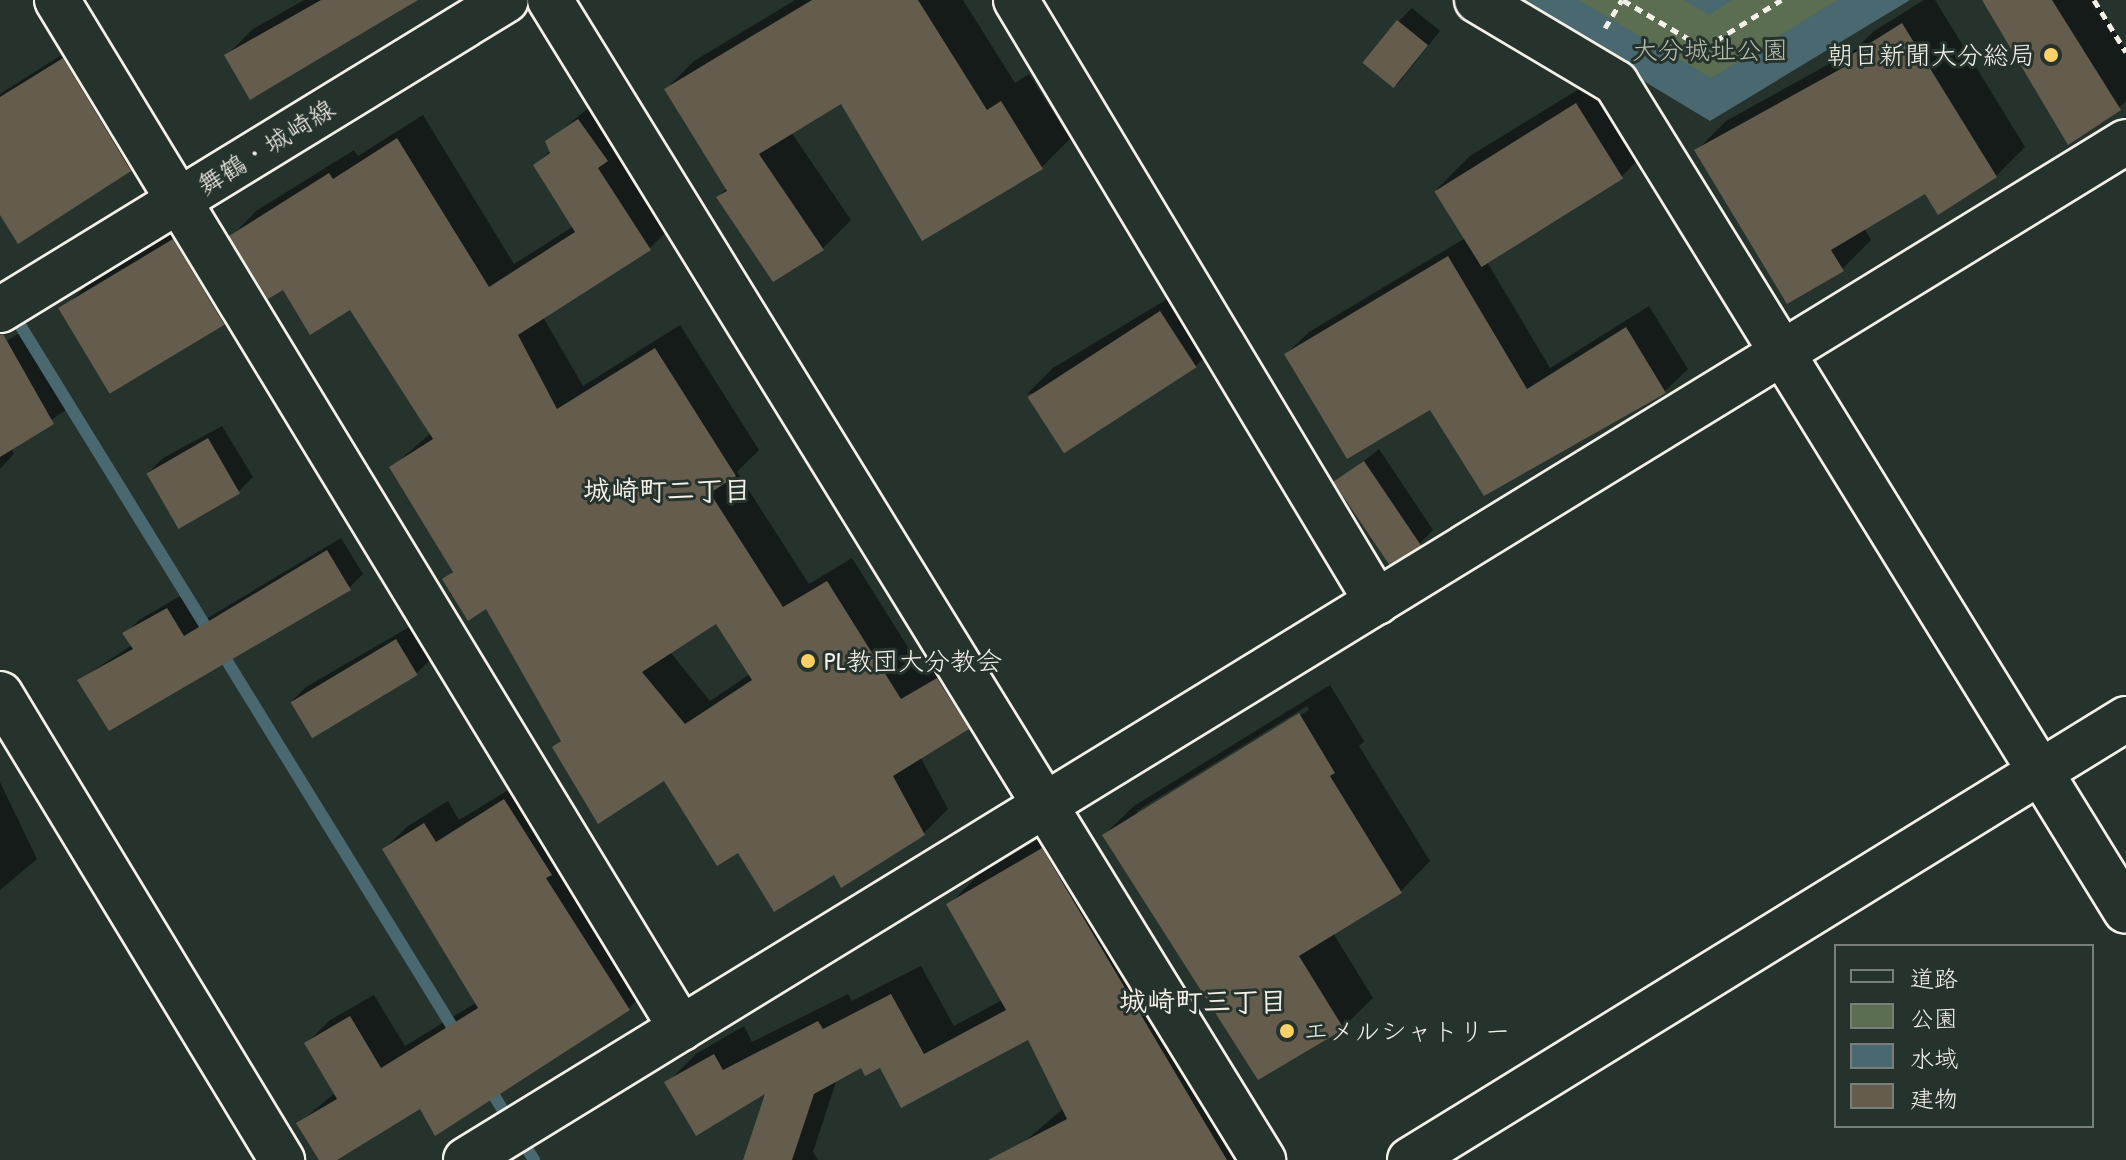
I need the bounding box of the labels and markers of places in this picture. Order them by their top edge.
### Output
place label: 朝日新聞大分総局 [1827,39,2035,71]
marker: 朝日新聞大分総局 [2042,46,2060,64]
place label: PL教団大分教会 [824,645,1002,677]
marker: PL教団大分教会 [799,652,817,670]
place label: エメルシャトリー [1303,1015,1511,1047]
marker: エメルシャトリー [1278,1022,1296,1040]

